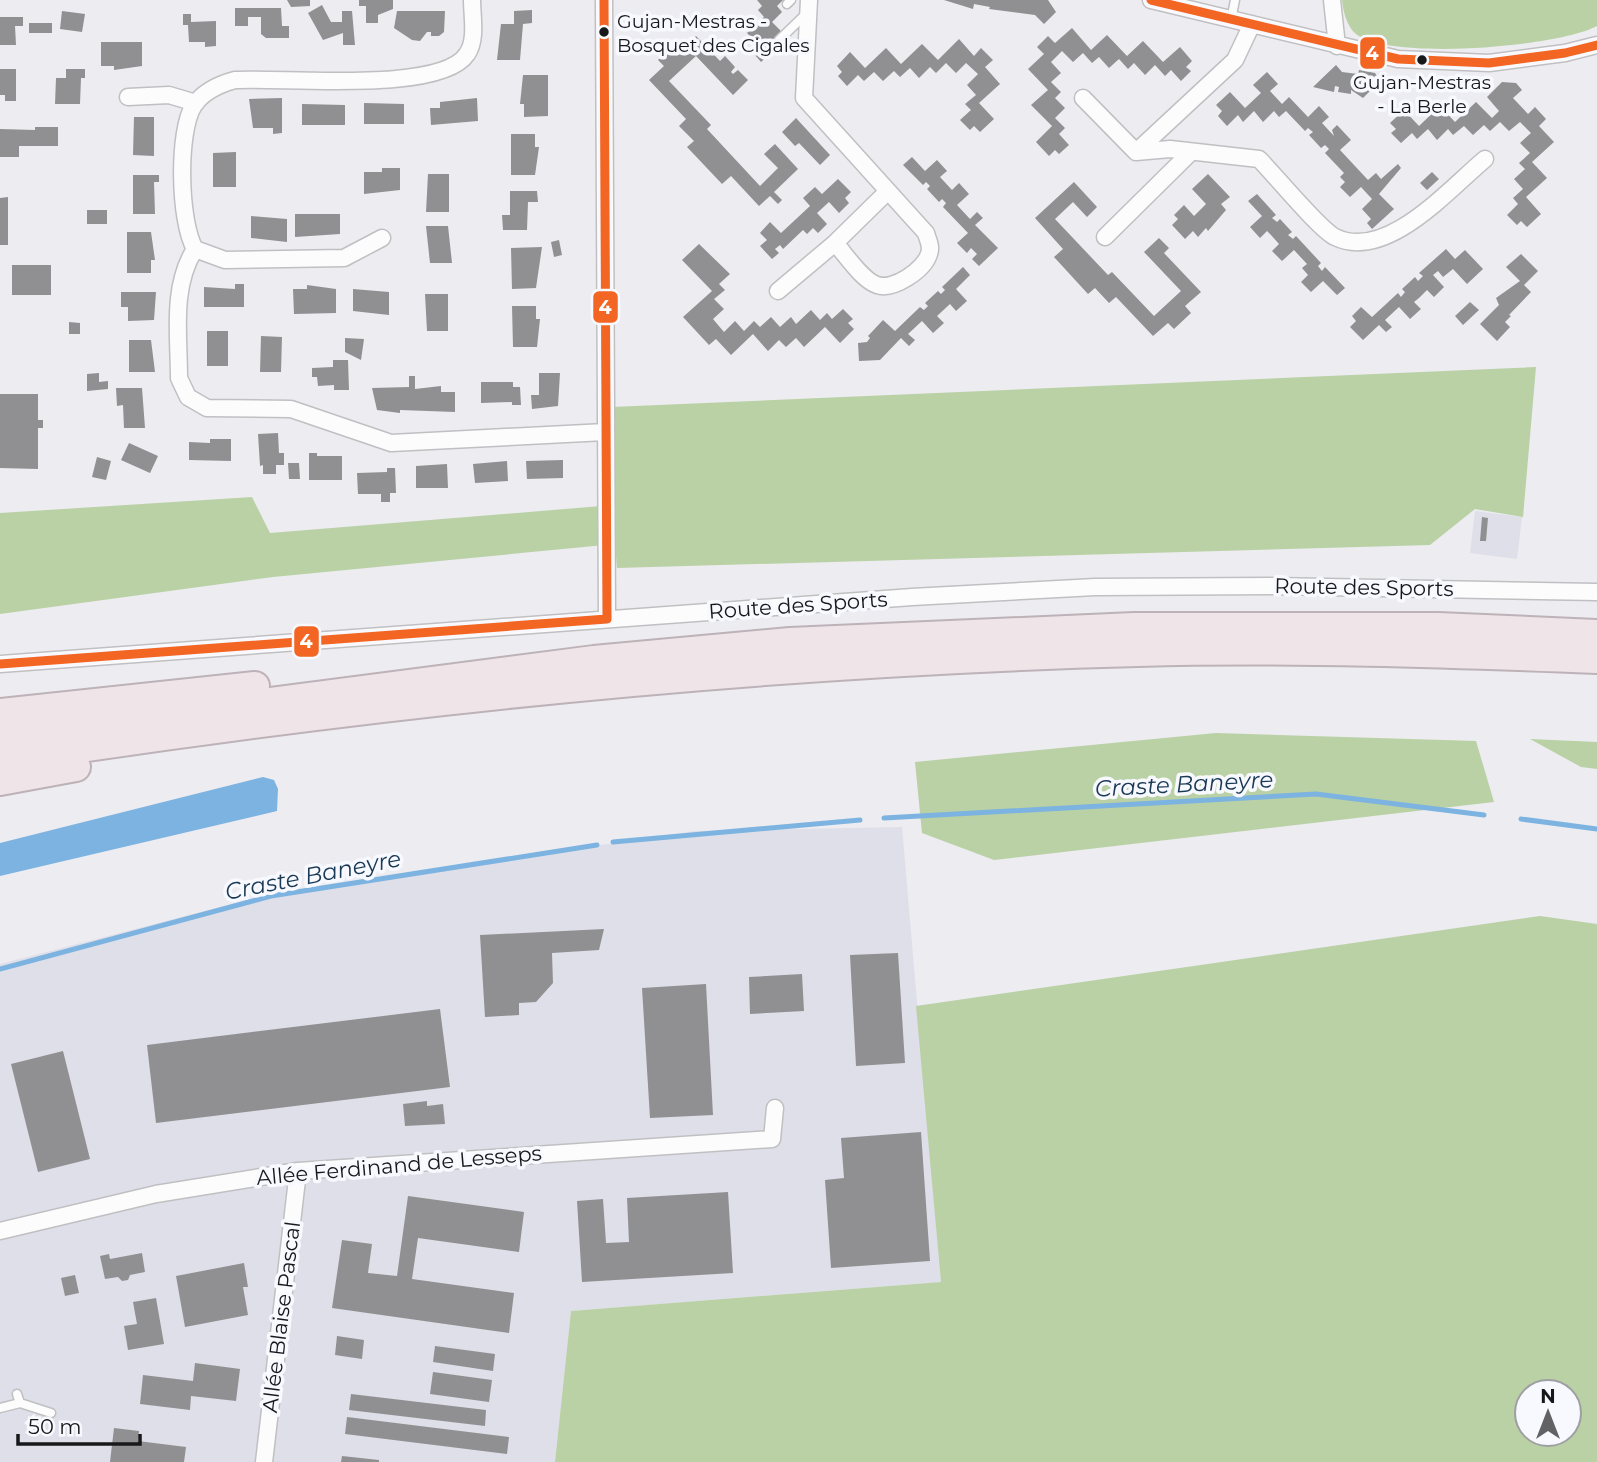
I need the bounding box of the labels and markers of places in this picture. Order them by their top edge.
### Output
place label: Gujan-Mestras - Bosquet des Cigales [617,10,810,57]
marker: Gujan-Mestras - Bosquet des Cigales [597,25,611,39]
marker: Gujan-Mestras - La Berle [1415,53,1429,67]
place label: Gujan-Mestras - La Berle [1353,71,1491,118]

